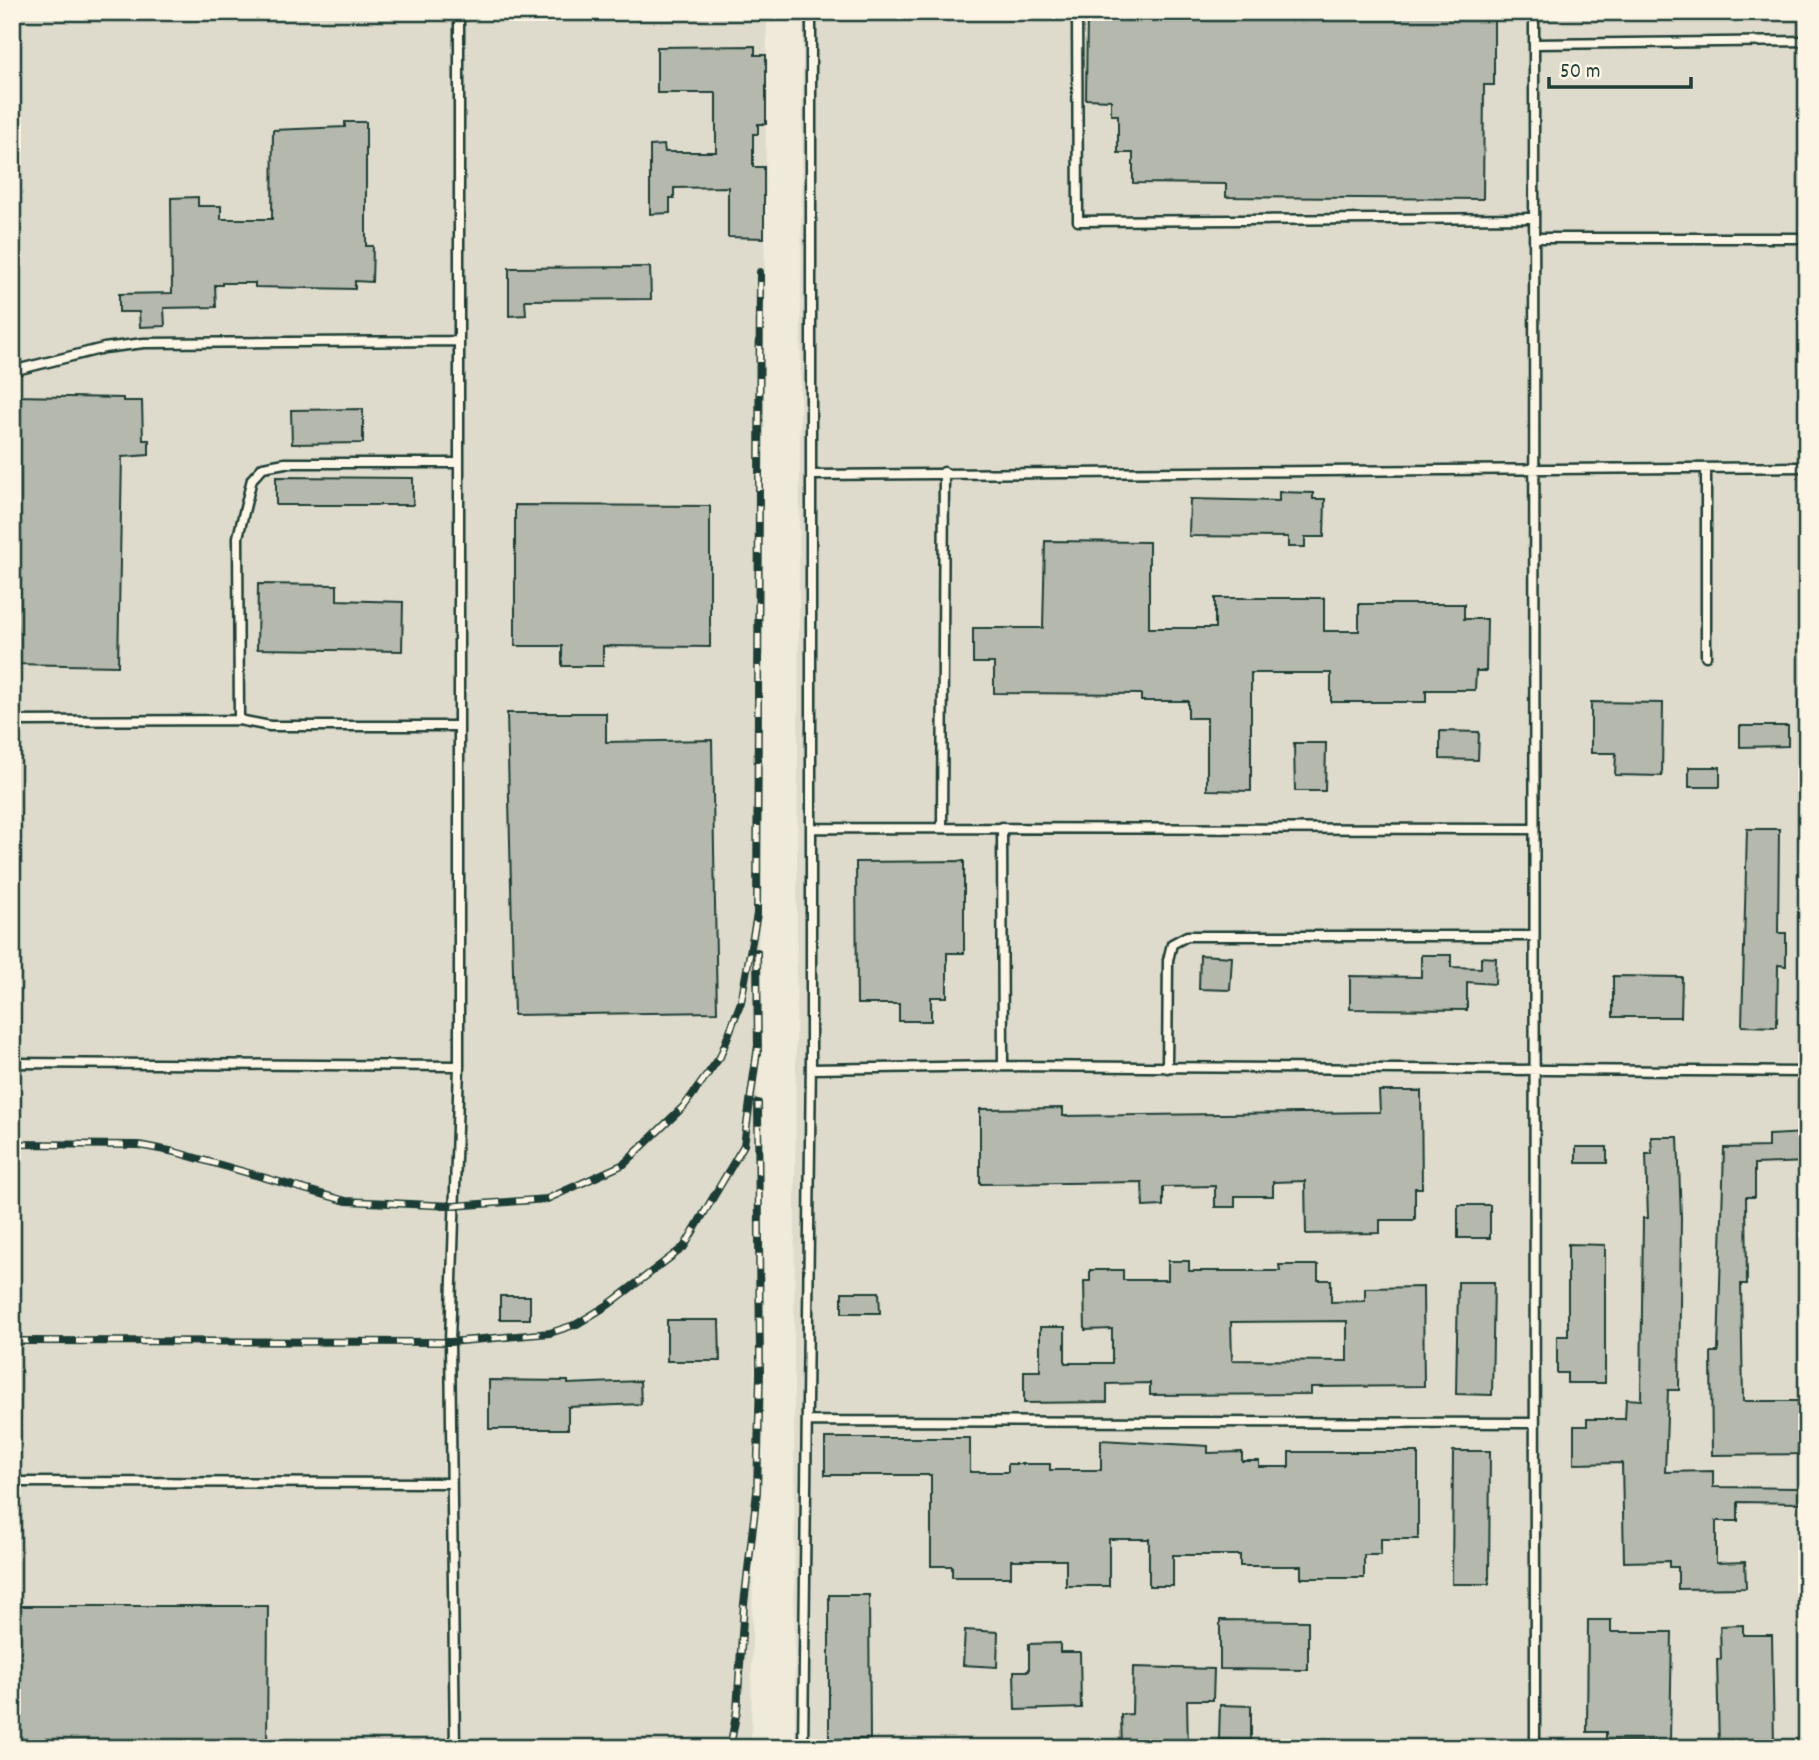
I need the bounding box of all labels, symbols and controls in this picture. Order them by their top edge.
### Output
scale bar [1549,46,1691,90]
text: 50 m [1560,58,1600,88]

